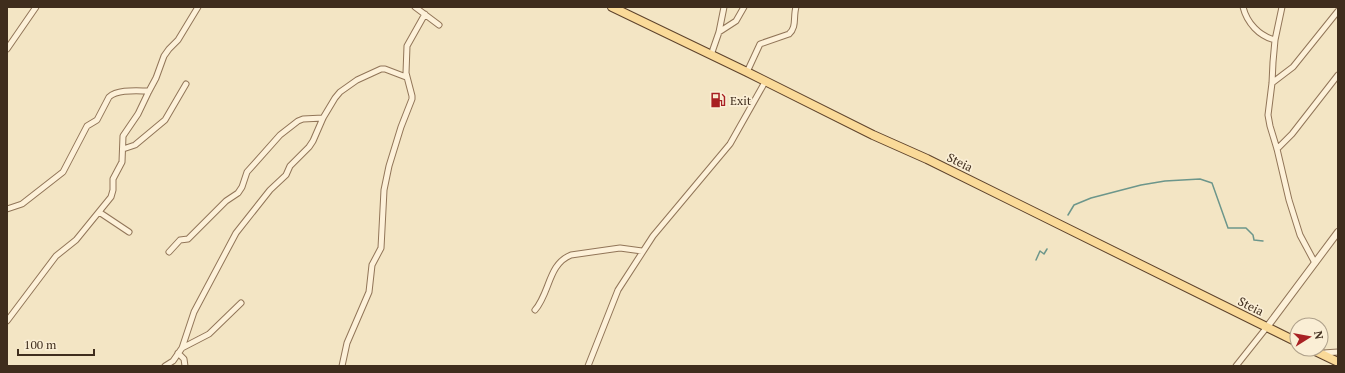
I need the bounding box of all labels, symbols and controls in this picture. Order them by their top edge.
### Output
fuel station icon: Exit [709,91,727,109]
place label: Exit [730,93,752,108]
street label: Steia [945,149,975,175]
street label: Steia [1236,293,1266,319]
north arrow [1289,317,1329,357]
text: N [1311,330,1327,341]
scale bar [18,331,94,357]
text: 100 m [24,337,57,352]

